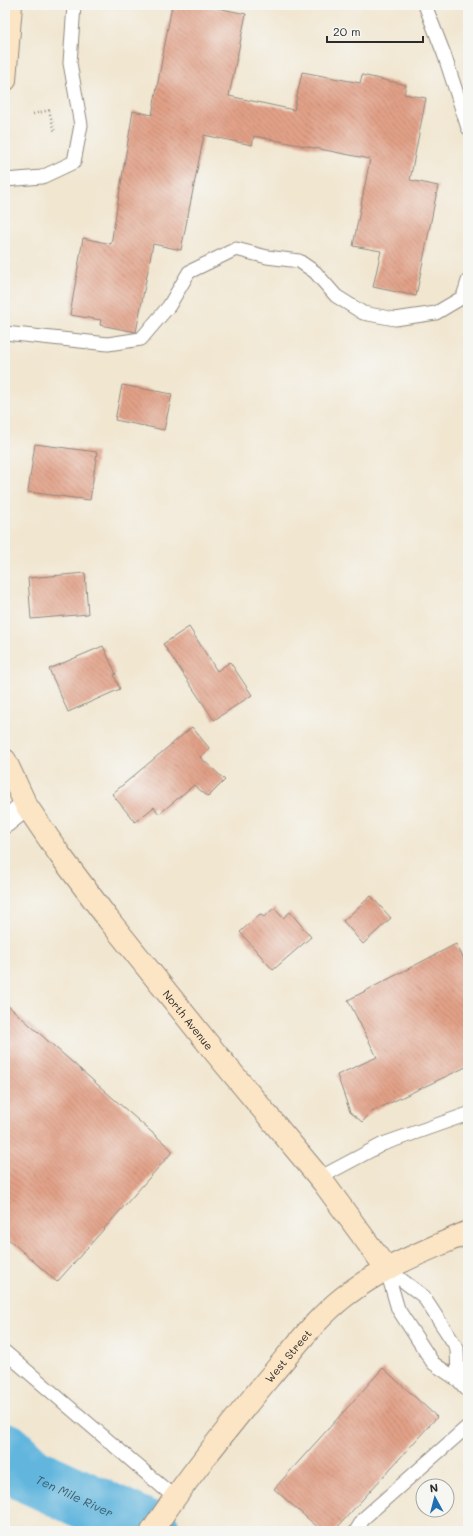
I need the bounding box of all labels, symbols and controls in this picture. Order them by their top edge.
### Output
scale bar [327,18,423,44]
text: 20 m [333,23,361,39]
street label: North Avenue [160,986,217,1053]
street label: West Street [261,1325,314,1385]
water label: Ten Mile River [34,1471,116,1521]
north arrow [415,1478,455,1518]
text: N [429,1480,439,1496]

